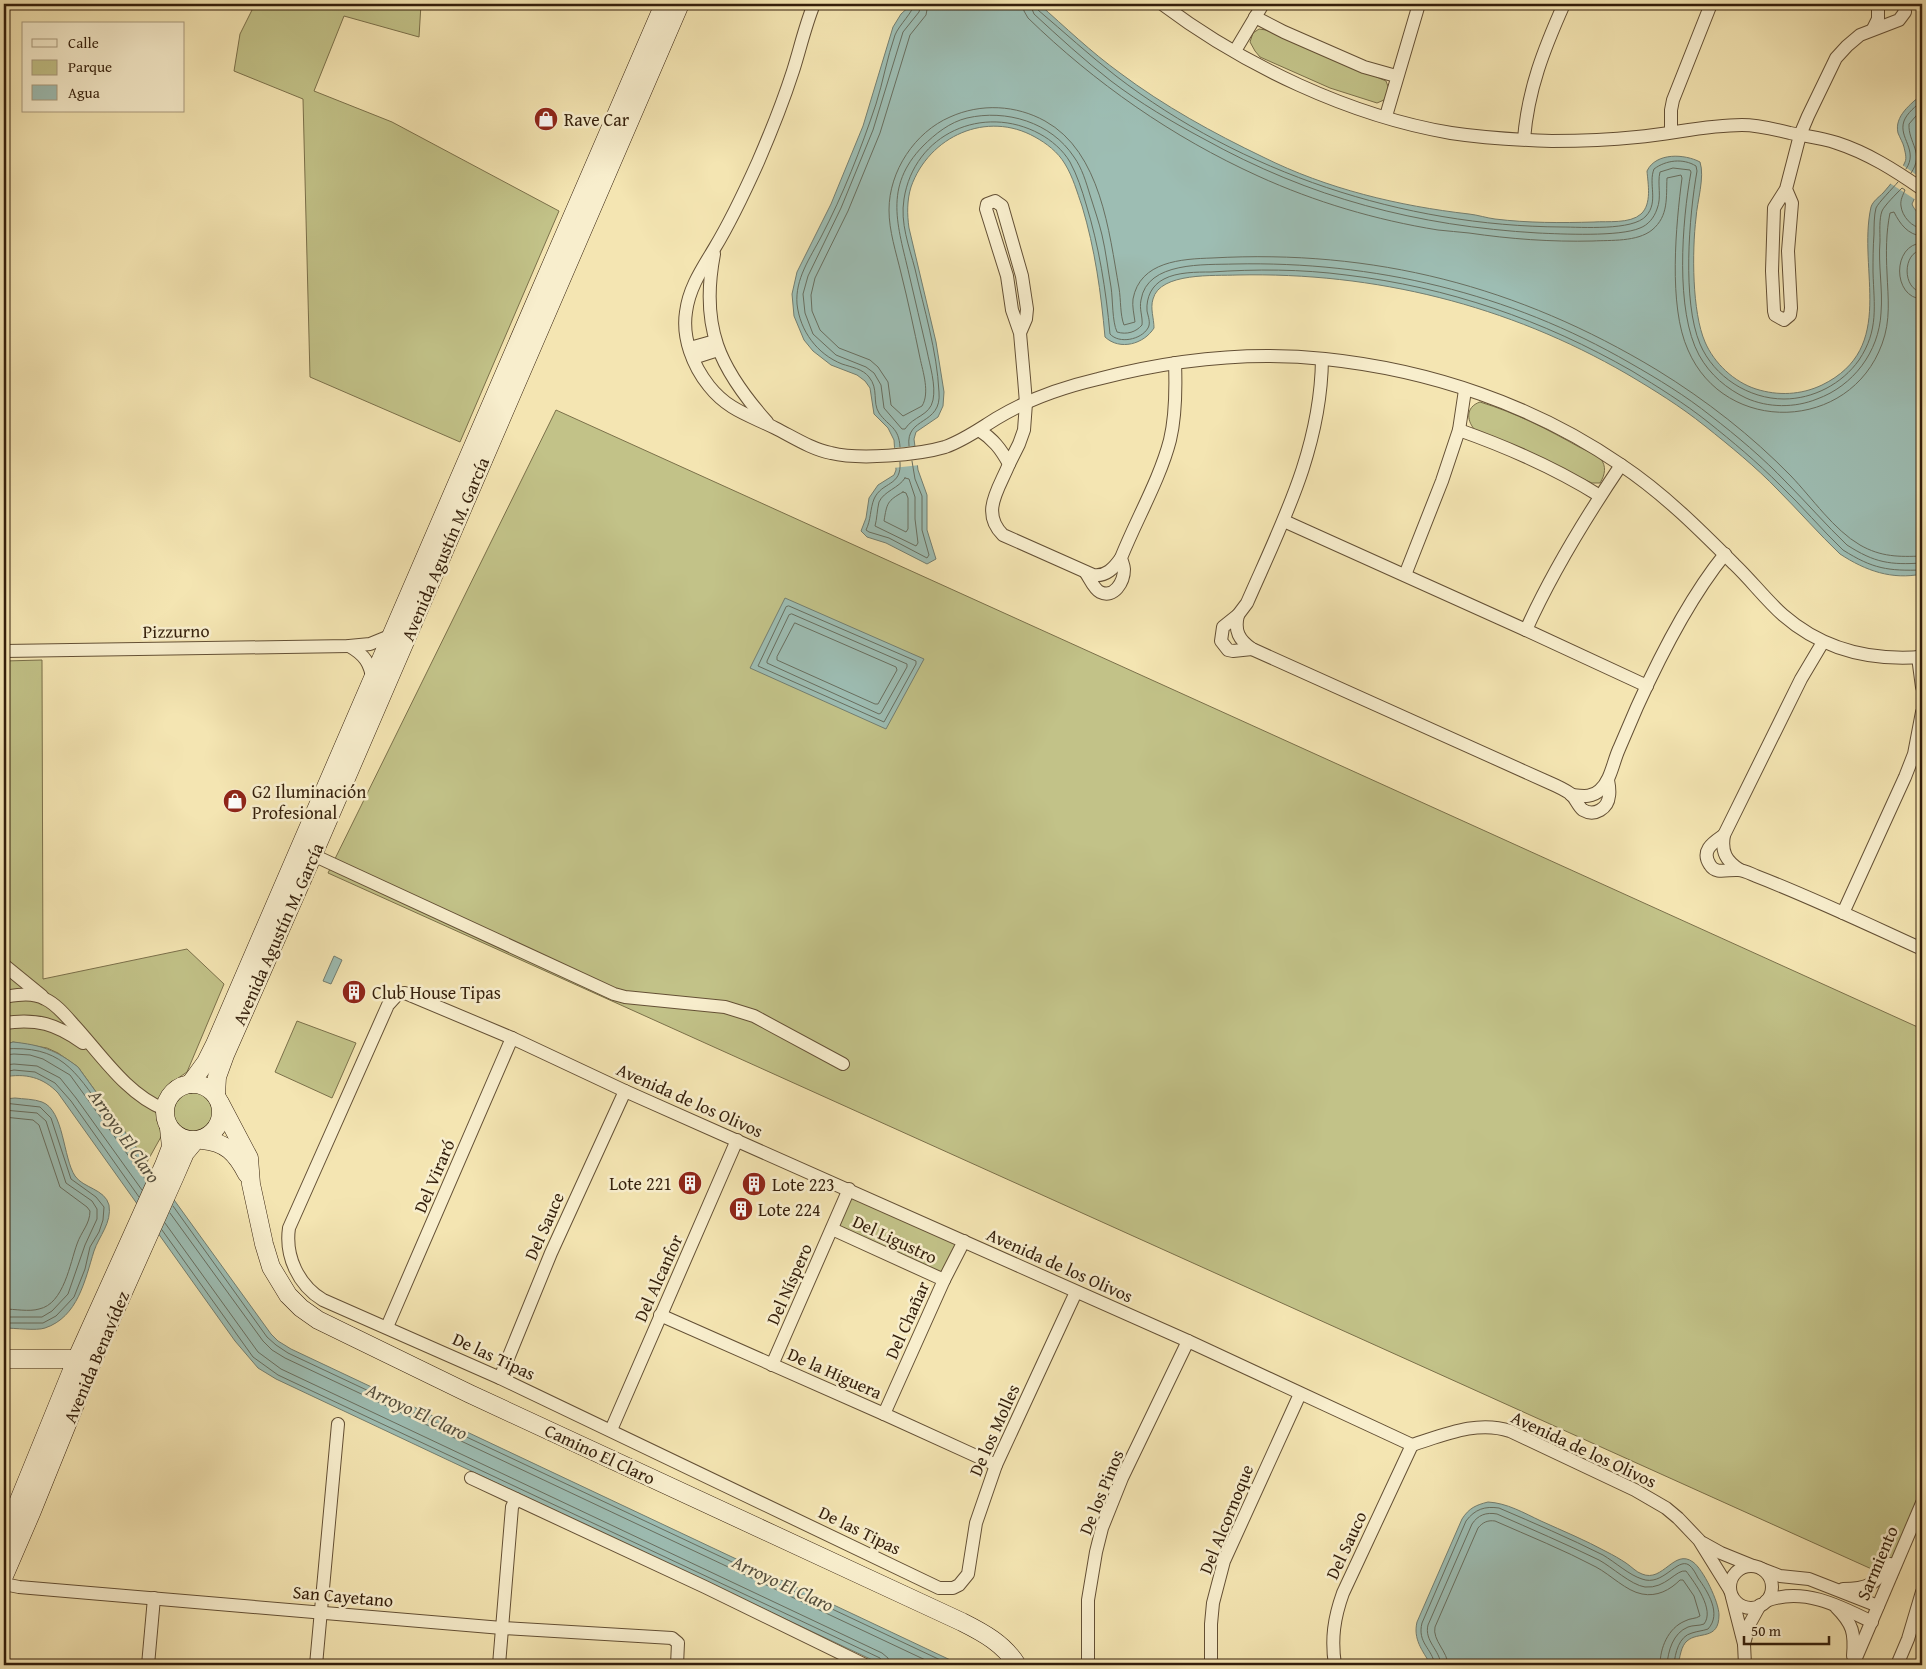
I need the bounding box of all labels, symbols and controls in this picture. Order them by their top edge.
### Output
legend [22,22,185,112]
text: Calle [68,32,99,53]
text: Parque [68,56,112,77]
text: Agua [68,82,100,103]
shop icon: Rave Car [533,106,559,132]
place label: Rave Car [564,106,630,133]
street label: Avenida Agustín M. García [394,452,496,645]
street label: Pizzurno [142,617,210,645]
place label: G2 Iluminación Profesional [252,778,366,826]
shop icon: G2 Iluminación Profesional [222,788,248,814]
street label: Avenida Agustín M. García [226,838,331,1030]
building icon: Club House Tipas [341,979,367,1005]
place label: Club House Tipas [372,979,501,1006]
street label: Avenida de los Olivos [613,1056,767,1144]
water label: Arroyo El Claro [82,1083,168,1189]
street label: Del Viraró [406,1135,462,1217]
place label: Lote 221 [609,1170,672,1197]
building icon: Lote 221 [677,1170,703,1196]
building icon: Lote 223 [741,1171,767,1197]
place label: Lote 223 [772,1171,835,1198]
street label: Del Sauce [517,1188,571,1264]
building icon: Lote 224 [728,1196,754,1222]
place label: Lote 224 [758,1196,821,1223]
street label: Del Ligustro [848,1208,942,1270]
street label: Avenida de los Olivos [983,1221,1137,1309]
street label: Del Alcanfor [627,1229,690,1326]
street label: Del Níspero [759,1239,819,1329]
street label: Del Chañar [878,1276,936,1363]
street label: Avenida Benavídez [56,1287,136,1427]
street label: De las Tipas [448,1325,540,1387]
street label: De la Higuera [783,1340,887,1406]
water label: Arroyo El Claro [361,1375,472,1447]
street label: De los Molles [962,1380,1026,1480]
street label: Avenida de los Olivos [1507,1403,1661,1495]
street label: Camino El Claro [540,1417,660,1491]
street label: De los Pinos [1072,1445,1130,1539]
street label: Del Alcornoque [1192,1460,1260,1578]
street label: De las Tipas [814,1498,906,1562]
street label: Del Sauco [1318,1506,1374,1584]
street label: Sarmiento [1849,1522,1905,1604]
water label: Arroyo El Claro [727,1547,838,1619]
street label: San Cayetano [292,1578,394,1614]
scale bar [1744,1614,1828,1646]
text: 50 m [1751,1620,1782,1641]

